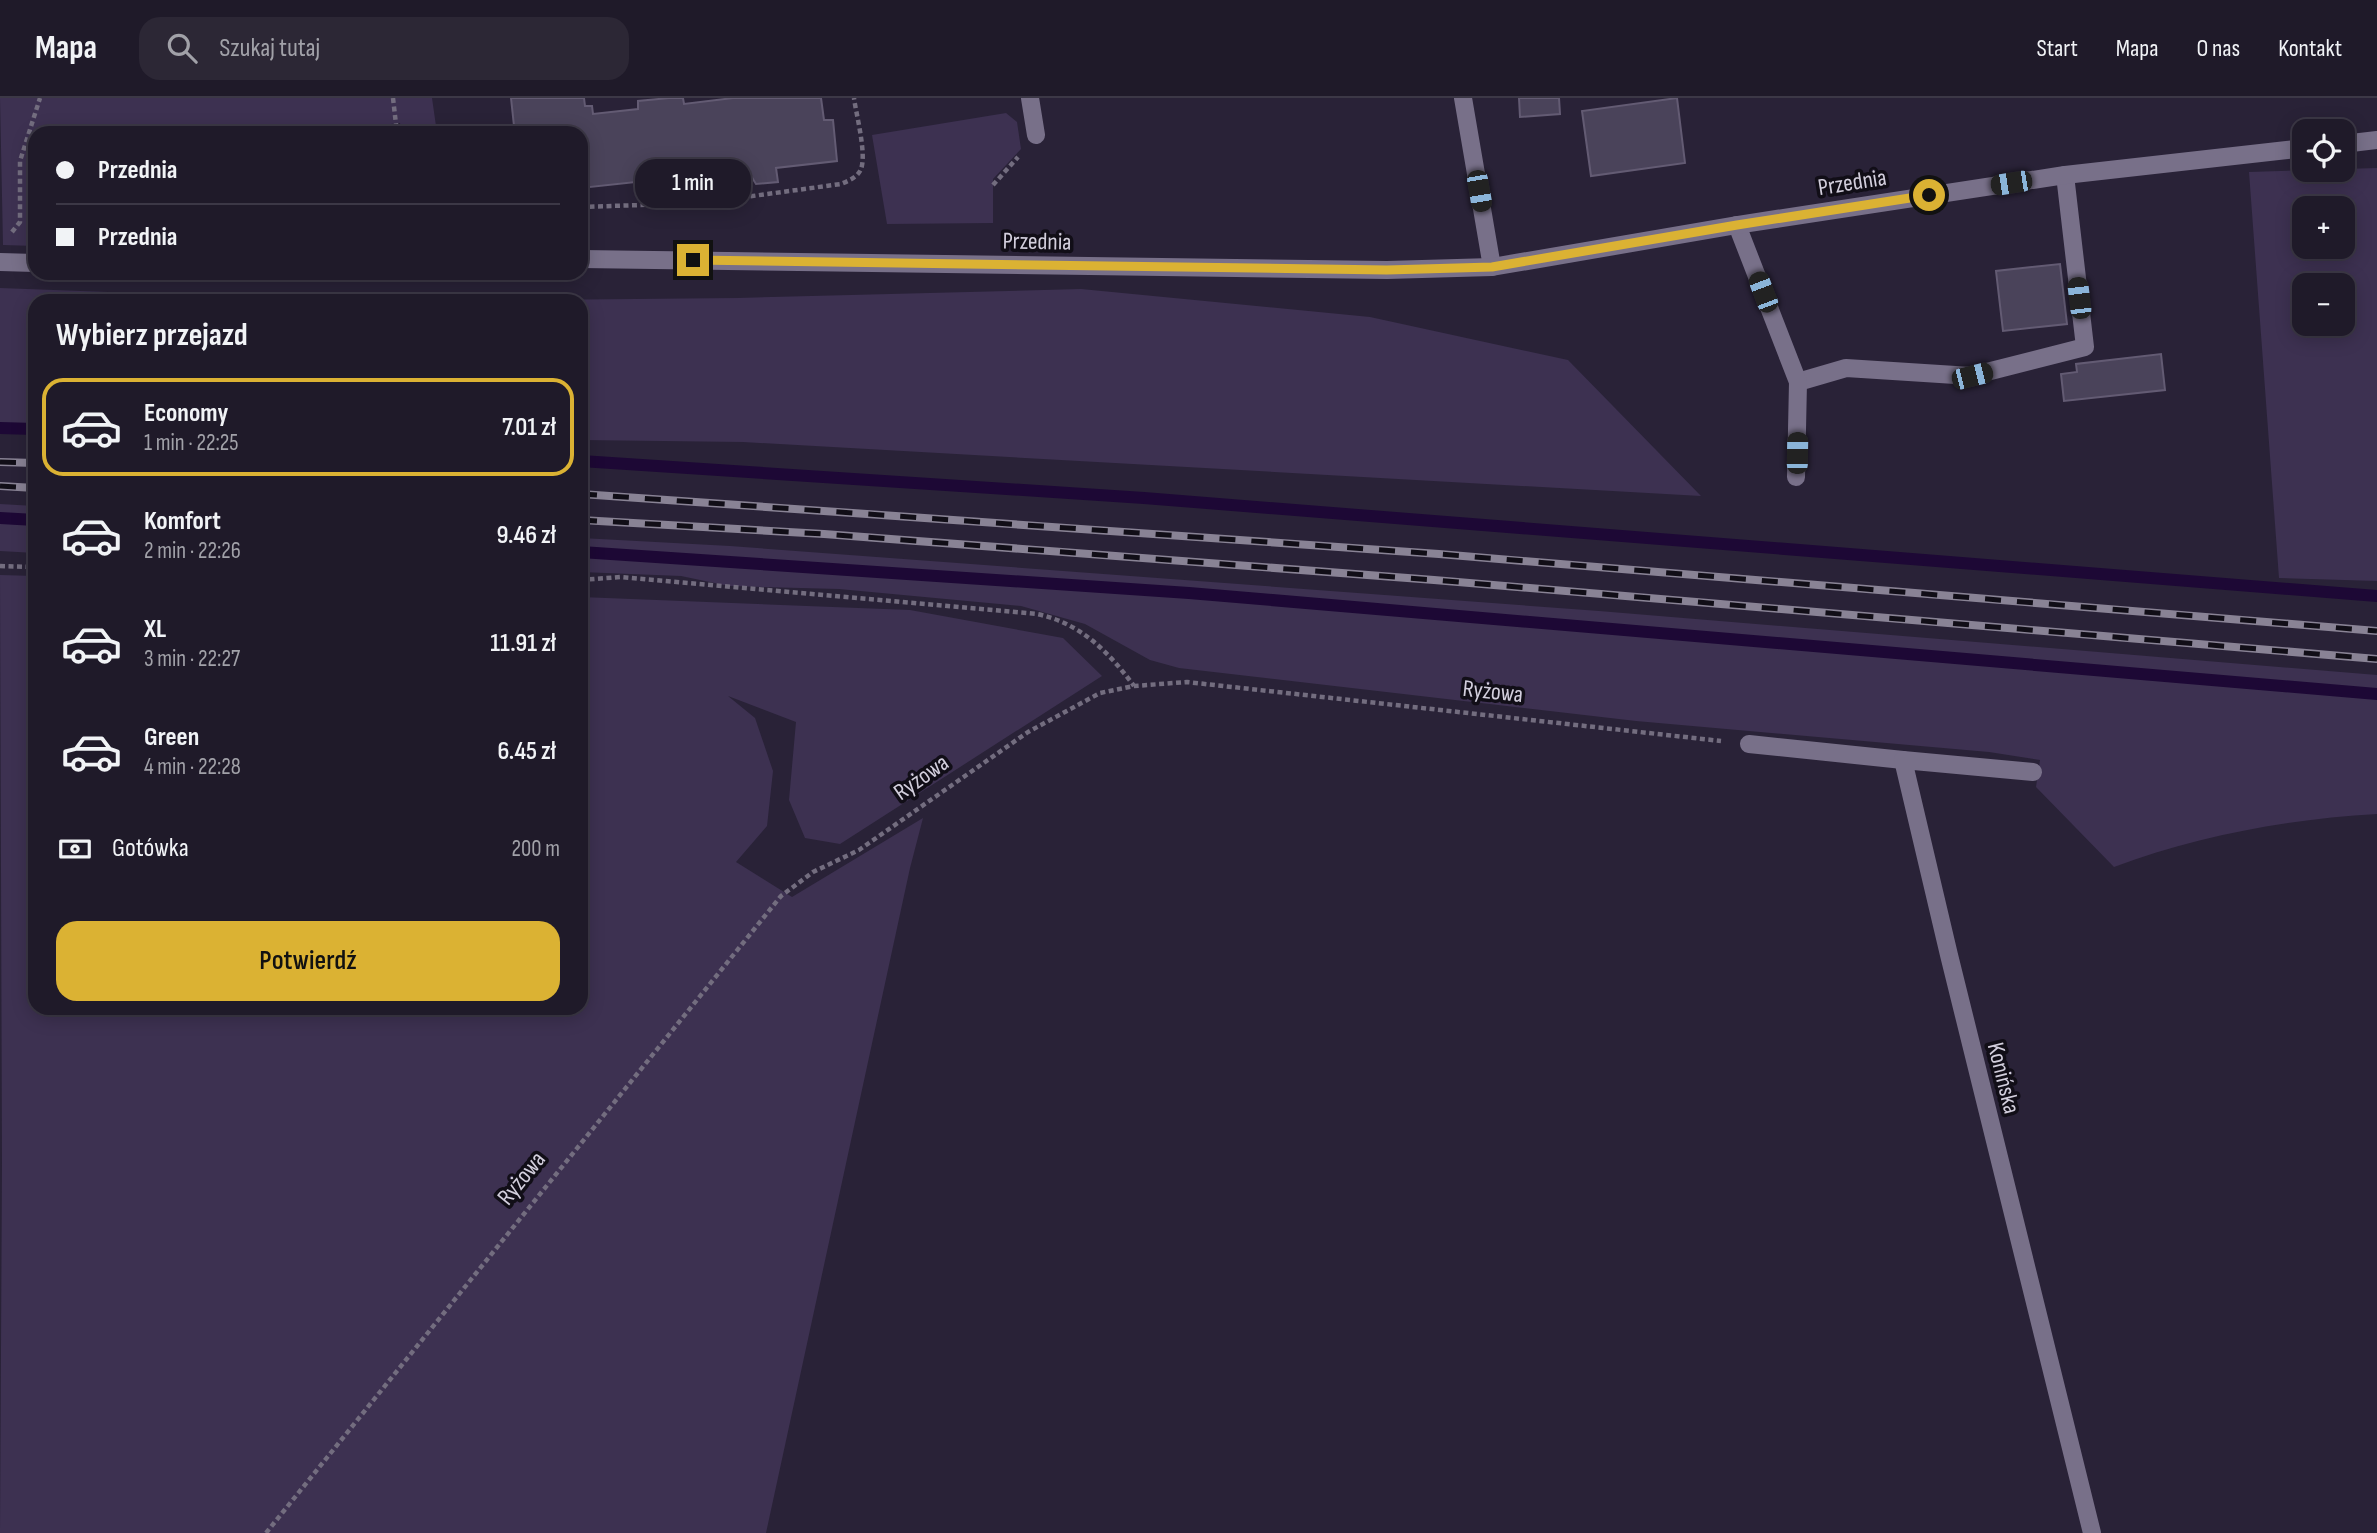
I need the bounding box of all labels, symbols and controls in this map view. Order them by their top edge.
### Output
search box [139,17,629,80]
text: Mapa [35,28,97,68]
icon: search [163,29,201,67]
text: Szukaj tutaj [219,33,320,64]
text: Start [2037,34,2078,63]
text: Mapa [2116,34,2158,63]
text: O nas [2196,34,2240,63]
text: Kontakt [2278,34,2342,63]
map controls [2292,119,2355,336]
button: locate [2292,119,2355,182]
text: Przednia [98,155,177,186]
callout: 1 min [635,158,751,208]
street label: Przednia [1816,163,1888,202]
car [1466,168,1493,214]
text: 1 min [672,169,714,197]
car [1989,169,2034,197]
route start [1913,179,1945,211]
button: + [2292,196,2355,259]
text: Przednia [98,222,177,253]
street label: Przednia [1002,226,1072,257]
route end [677,244,709,276]
car [1746,269,1781,315]
button: − [2292,273,2355,336]
car [2067,276,2092,320]
text: Wybierz przejazd [56,316,248,355]
car [1950,361,1995,391]
icon: car [60,396,123,459]
text: Economy [144,398,228,429]
text: 7.01 zł [502,412,556,443]
text: 1 min · 22:25 [144,429,239,457]
car [1787,432,1808,474]
icon: car [60,504,123,567]
text: Komfort [144,506,221,537]
text: 9.46 zł [497,520,556,551]
text: 2 min · 22:26 [144,537,241,565]
icon: car [60,612,123,675]
text: XL [144,614,166,645]
text: 11.91 zł [490,628,556,659]
text: 3 min · 22:27 [144,645,240,673]
street label: Ryżowa [1461,674,1525,709]
icon: car [60,720,123,783]
text: Green [144,722,199,753]
text: 6.45 zł [497,736,556,767]
street label: Ryżowa [888,748,954,807]
text: 4 min · 22:28 [144,753,241,781]
icon: cash [56,830,94,868]
text: Gotówka [112,833,189,864]
text: 200 m [512,835,560,863]
button: Potwierdź [56,921,560,1001]
street label: Konińska [1981,1039,2026,1117]
street label: Ryżowa [491,1146,552,1211]

